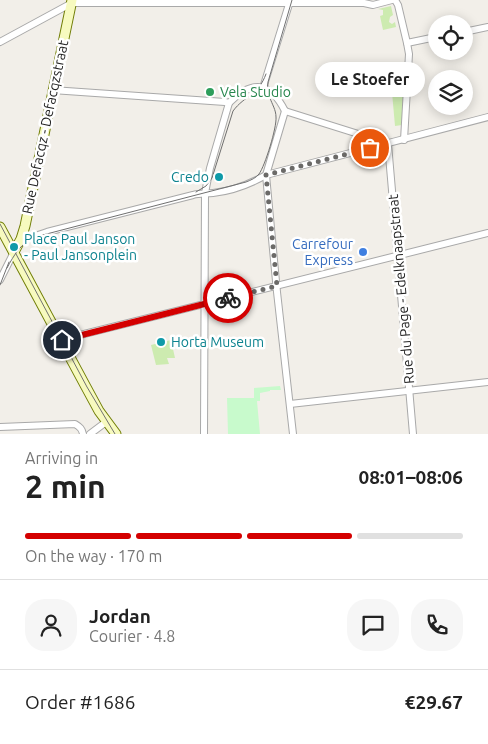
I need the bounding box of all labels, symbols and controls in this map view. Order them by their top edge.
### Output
map controls [428,15,473,115]
button: locate [428,15,473,60]
street label: Rue Defacqz - Defacqzstraat [19,38,71,215]
callout: Le Stoefer [315,63,425,98]
text: Le Stoefer [331,70,409,88]
button: layers [428,70,473,115]
place label: Vela Studio [220,84,291,100]
marker: Vela Studio [204,86,216,98]
pin [349,127,391,169]
icon: bag [356,134,384,162]
place label: Credo [171,169,209,185]
marker: Credo [213,171,225,183]
street label: Rue du Page - Edelknaapstraat [385,193,417,385]
place label: Place Paul Janson - Paul Jansonplein [24,231,137,263]
place label: Carrefour Express [292,236,354,268]
marker: Place Paul Janson - Paul Jansonplein [8,241,20,253]
marker: Carrefour Express [357,246,369,258]
courier [203,273,253,323]
icon: bike [214,284,242,312]
pin [41,319,83,361]
icon: home [48,326,76,354]
place label: Horta Museum [171,334,264,350]
marker: Horta Museum [155,336,167,348]
text: Arriving in [25,449,98,467]
text: 08:01–08:06 [358,466,463,488]
text: 2 min [25,468,106,504]
text: On the way · 170 m [25,547,162,565]
button: person [25,599,77,651]
button: chat [347,599,399,651]
button: phone [411,599,463,651]
text: Jordan [89,605,151,627]
text: Courier · 4.8 [89,627,175,645]
text: Order #1686 [25,691,135,713]
text: €29.67 [405,691,463,713]

